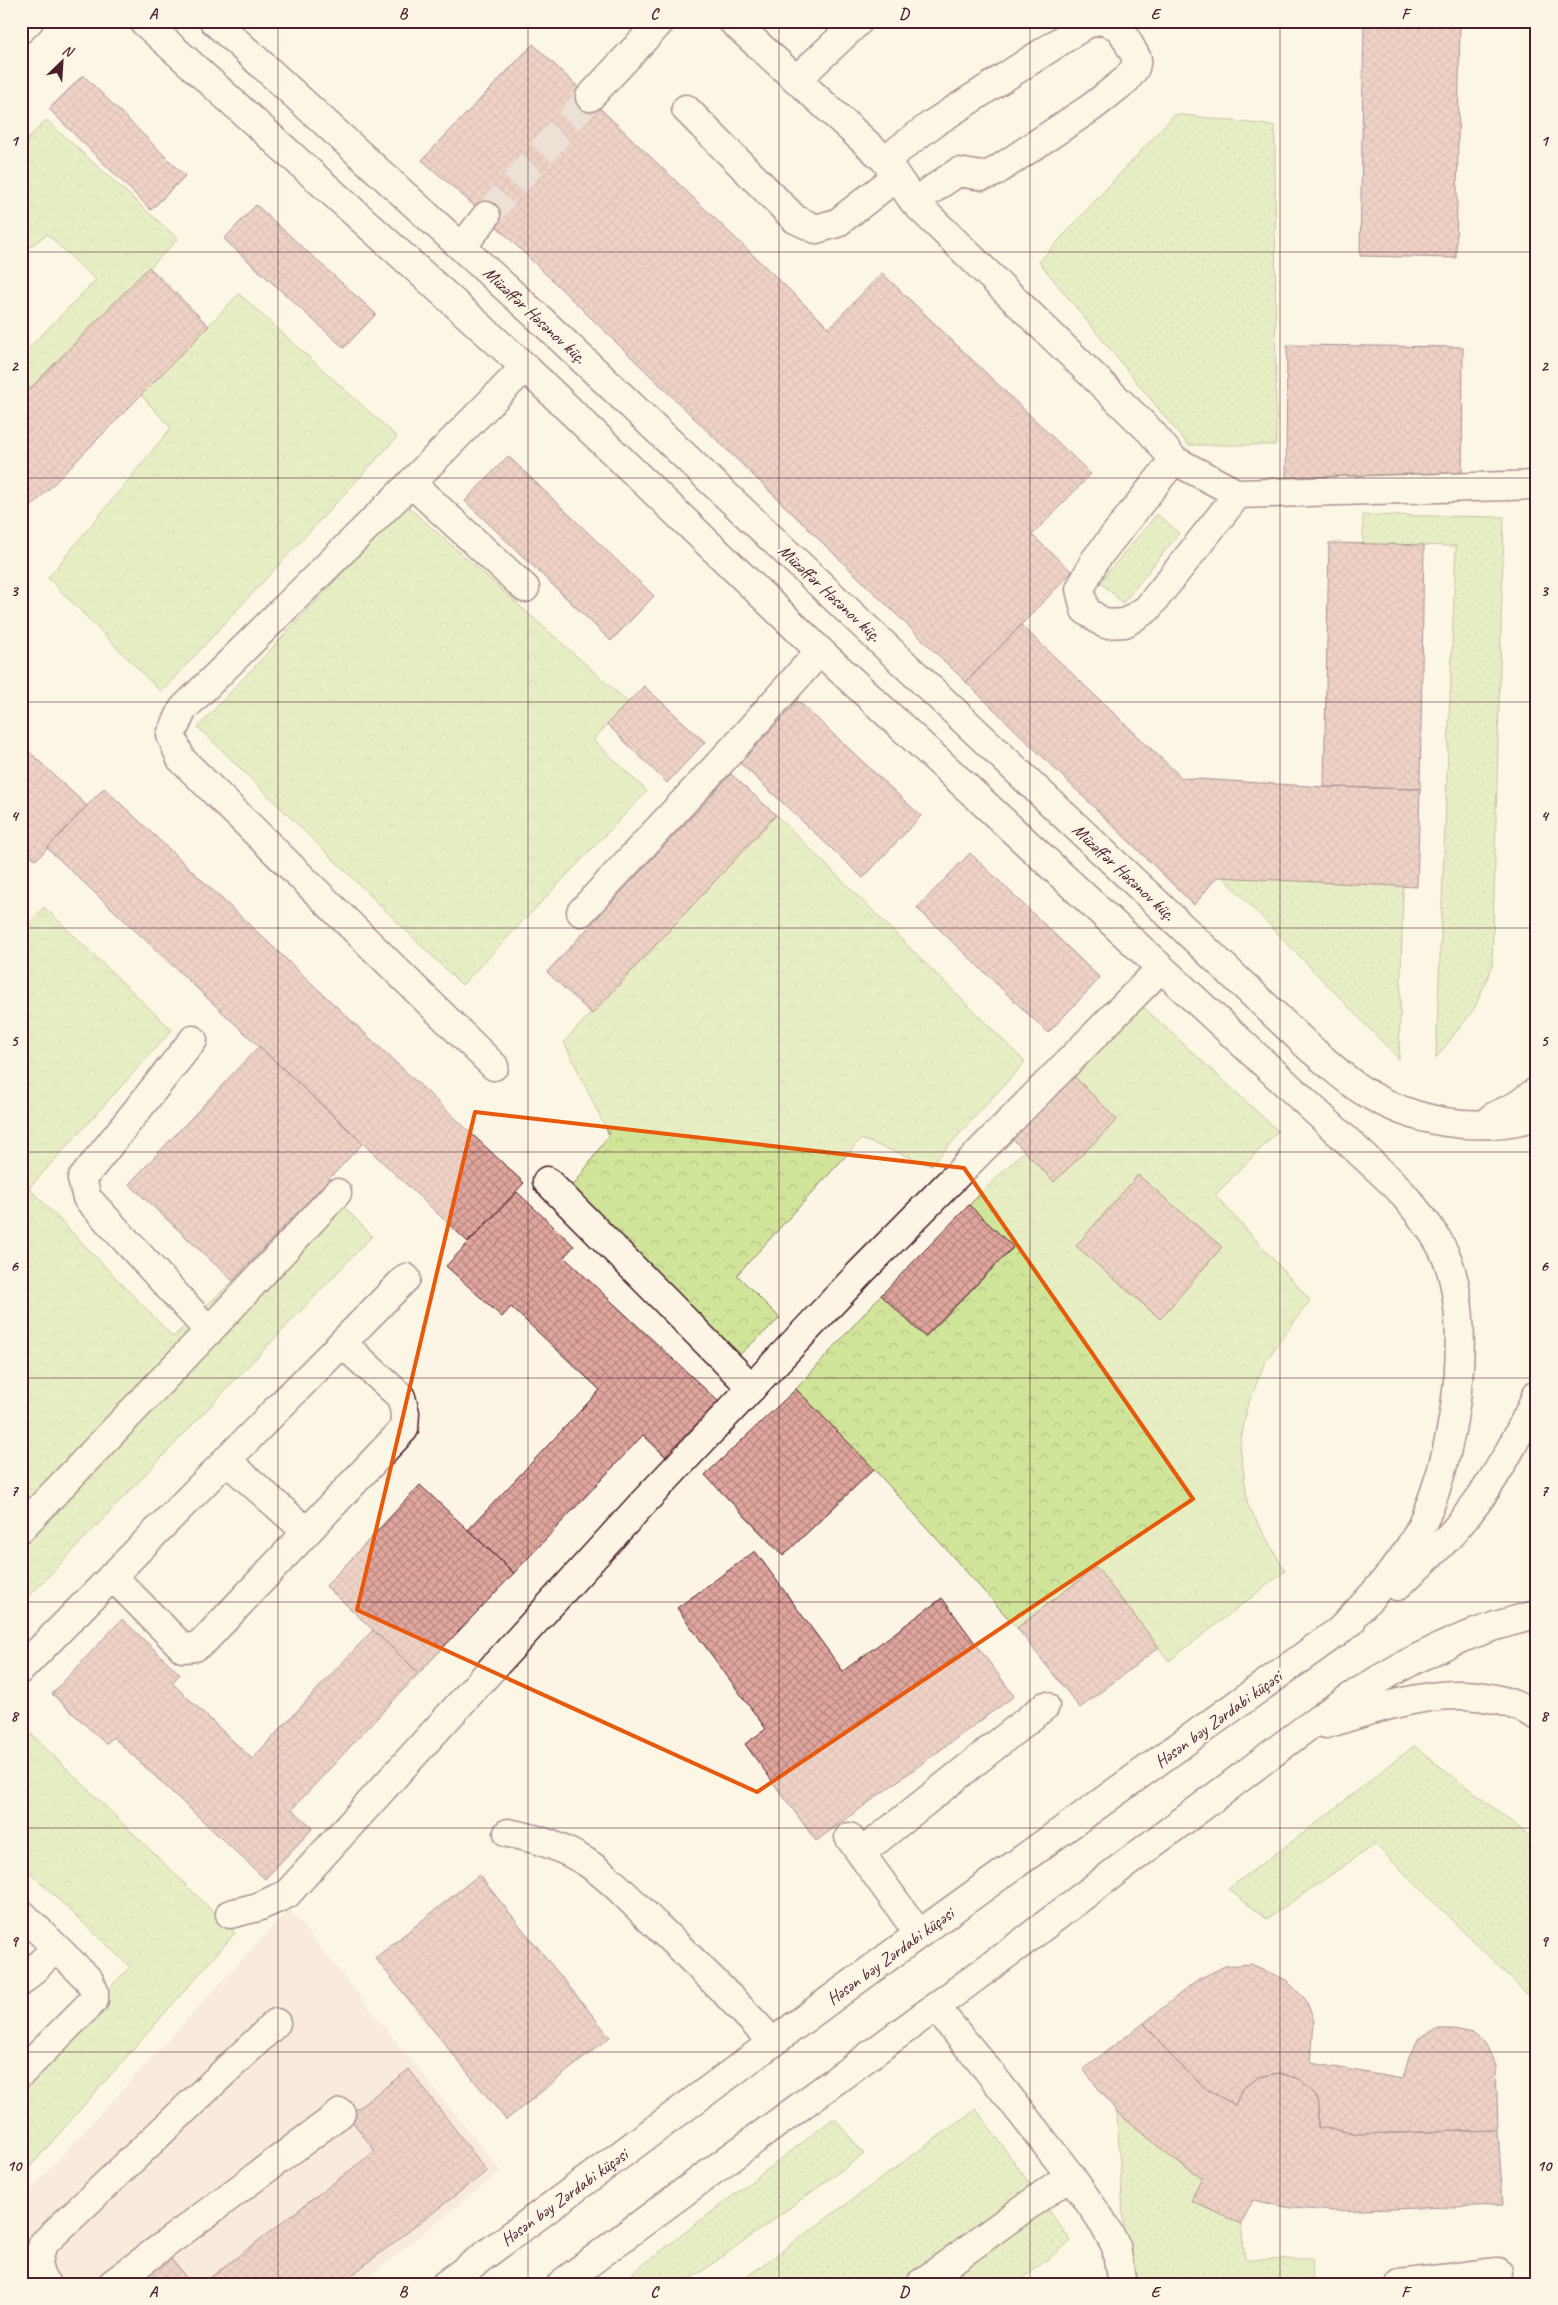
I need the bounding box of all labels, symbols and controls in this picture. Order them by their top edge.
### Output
text: A [149,4,159,24]
text: B [399,4,409,24]
text: C [650,4,660,24]
text: D [899,4,910,24]
text: E [1151,4,1162,24]
text: F [1401,4,1412,24]
north arrow [38,38,88,88]
text: N [60,41,77,61]
text: 1 [10,131,19,151]
text: 1 [1540,131,1549,151]
street label: Müzəffər Həsənov küç. [479,262,591,369]
text: 2 [10,356,19,376]
text: 2 [1540,356,1549,376]
street label: Müzəffər Həsənov küç. [774,540,886,647]
text: 3 [10,581,19,601]
text: 3 [1540,581,1549,601]
text: 4 [10,806,19,826]
text: 4 [1540,806,1549,826]
street label: Müzəffər Həsənov küç. [1068,819,1180,926]
text: 5 [11,1031,20,1051]
text: 5 [1541,1031,1550,1051]
text: 6 [10,1256,19,1276]
text: 6 [1540,1256,1549,1276]
text: 7 [10,1481,19,1501]
text: 7 [1540,1481,1549,1501]
street label: Həsən bəy Zərdabi küçəsi [1150,1664,1288,1773]
text: 8 [10,1706,19,1726]
text: 8 [1540,1706,1549,1726]
street label: Həsən bəy Zərdabi küçəsi [822,1901,960,2010]
text: 9 [10,1931,19,1951]
text: 9 [1540,1931,1549,1951]
street label: Həsən bəy Zərdabi küçəsi [496,2142,634,2251]
text: 10 [7,2156,23,2176]
text: 10 [1537,2156,1553,2176]
text: A [149,2282,159,2302]
text: B [399,2282,409,2302]
text: C [650,2282,660,2302]
text: D [899,2282,910,2302]
text: E [1151,2282,1162,2302]
text: F [1401,2282,1412,2302]

